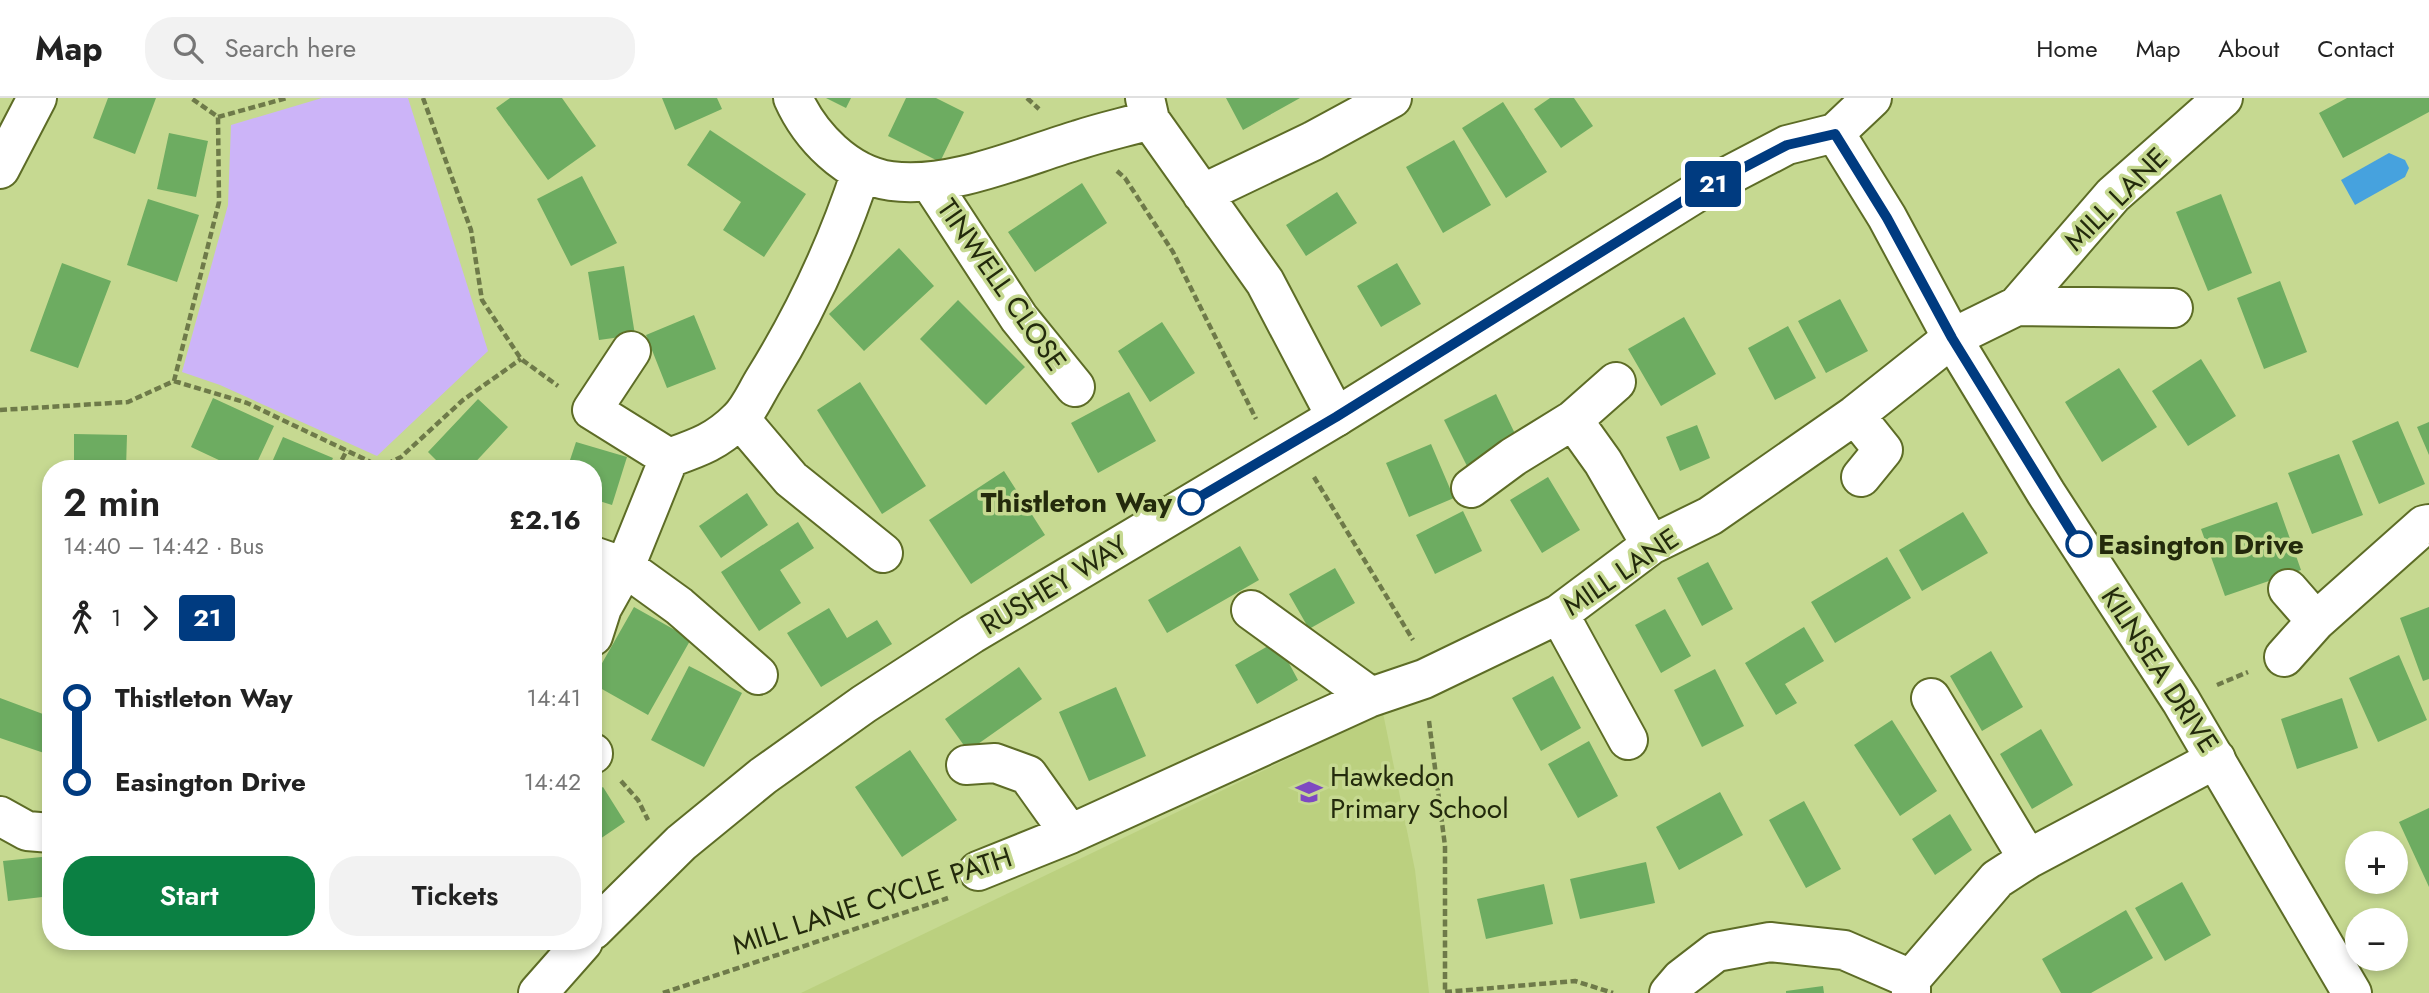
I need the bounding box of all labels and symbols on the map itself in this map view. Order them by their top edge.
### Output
street label: MILL LANE [2055,138,2177,260]
line badge: 21 [1682,161,1744,207]
street label: TINWELL CLOSE [927,190,1077,380]
place label: Thistleton Way [981,482,1172,523]
marker: Thistleton Way [1178,489,1204,515]
street label: MILL LANE [1555,518,1687,626]
place label: Easington Drive [2098,524,2304,565]
street label: RUSHEY WAY [973,525,1136,645]
marker: Easington Drive [2066,531,2092,557]
street label: KILNSEA DRIVE [2091,579,2229,761]
place label: Hawkedon Primary School [1330,756,1509,829]
school or university icon: Hawkedon Primary School [1294,777,1324,807]
street label: MILL LANE CYCLE PATH [727,836,1017,966]

